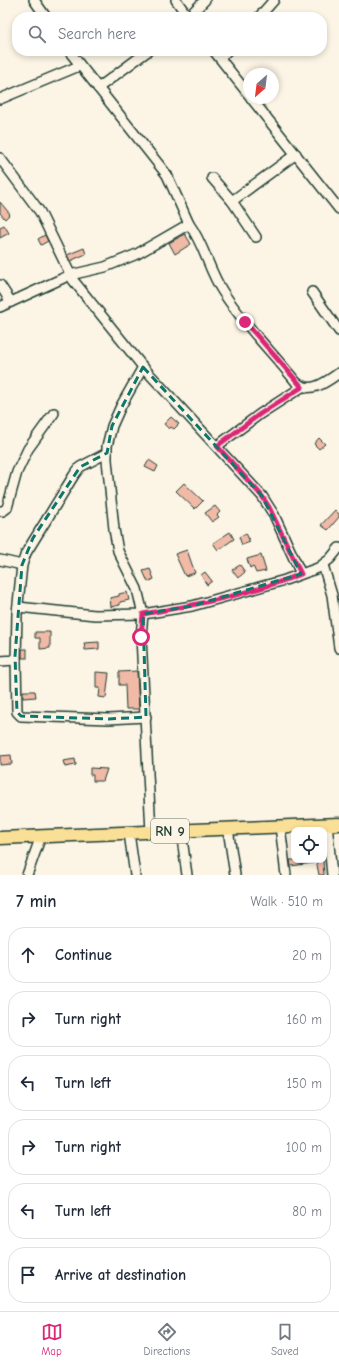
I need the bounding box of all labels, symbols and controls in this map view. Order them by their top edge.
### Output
search box [12,12,327,56]
icon: search [26,23,48,45]
text: Search here [58,25,136,43]
north arrow [243,68,279,104]
route end [236,313,254,331]
route start [132,628,150,646]
road number: RN 9 [151,819,189,843]
map controls [291,827,327,863]
button: locate [291,827,327,863]
text: 7 min [16,892,57,911]
text: Walk · 510 m [251,894,323,909]
icon: ahead [17,944,39,966]
text: Continue [55,946,112,964]
text: 20 m [292,948,322,963]
icon: right [17,1008,39,1030]
text: Turn right [55,1010,121,1028]
text: 160 m [287,1012,322,1027]
icon: left [17,1072,39,1094]
text: Turn left [55,1074,111,1092]
text: 150 m [287,1076,322,1091]
icon: right [17,1136,39,1158]
text: Turn right [55,1138,121,1156]
text: 100 m [286,1140,322,1155]
icon: left [17,1200,39,1222]
text: Turn left [55,1202,111,1220]
text: 80 m [292,1204,322,1219]
icon: arrive [17,1264,39,1286]
text: Arrive at destination [55,1266,186,1284]
tab: Map [41,1321,63,1358]
tab: Directions [144,1321,190,1358]
tab: Saved [271,1321,298,1358]

